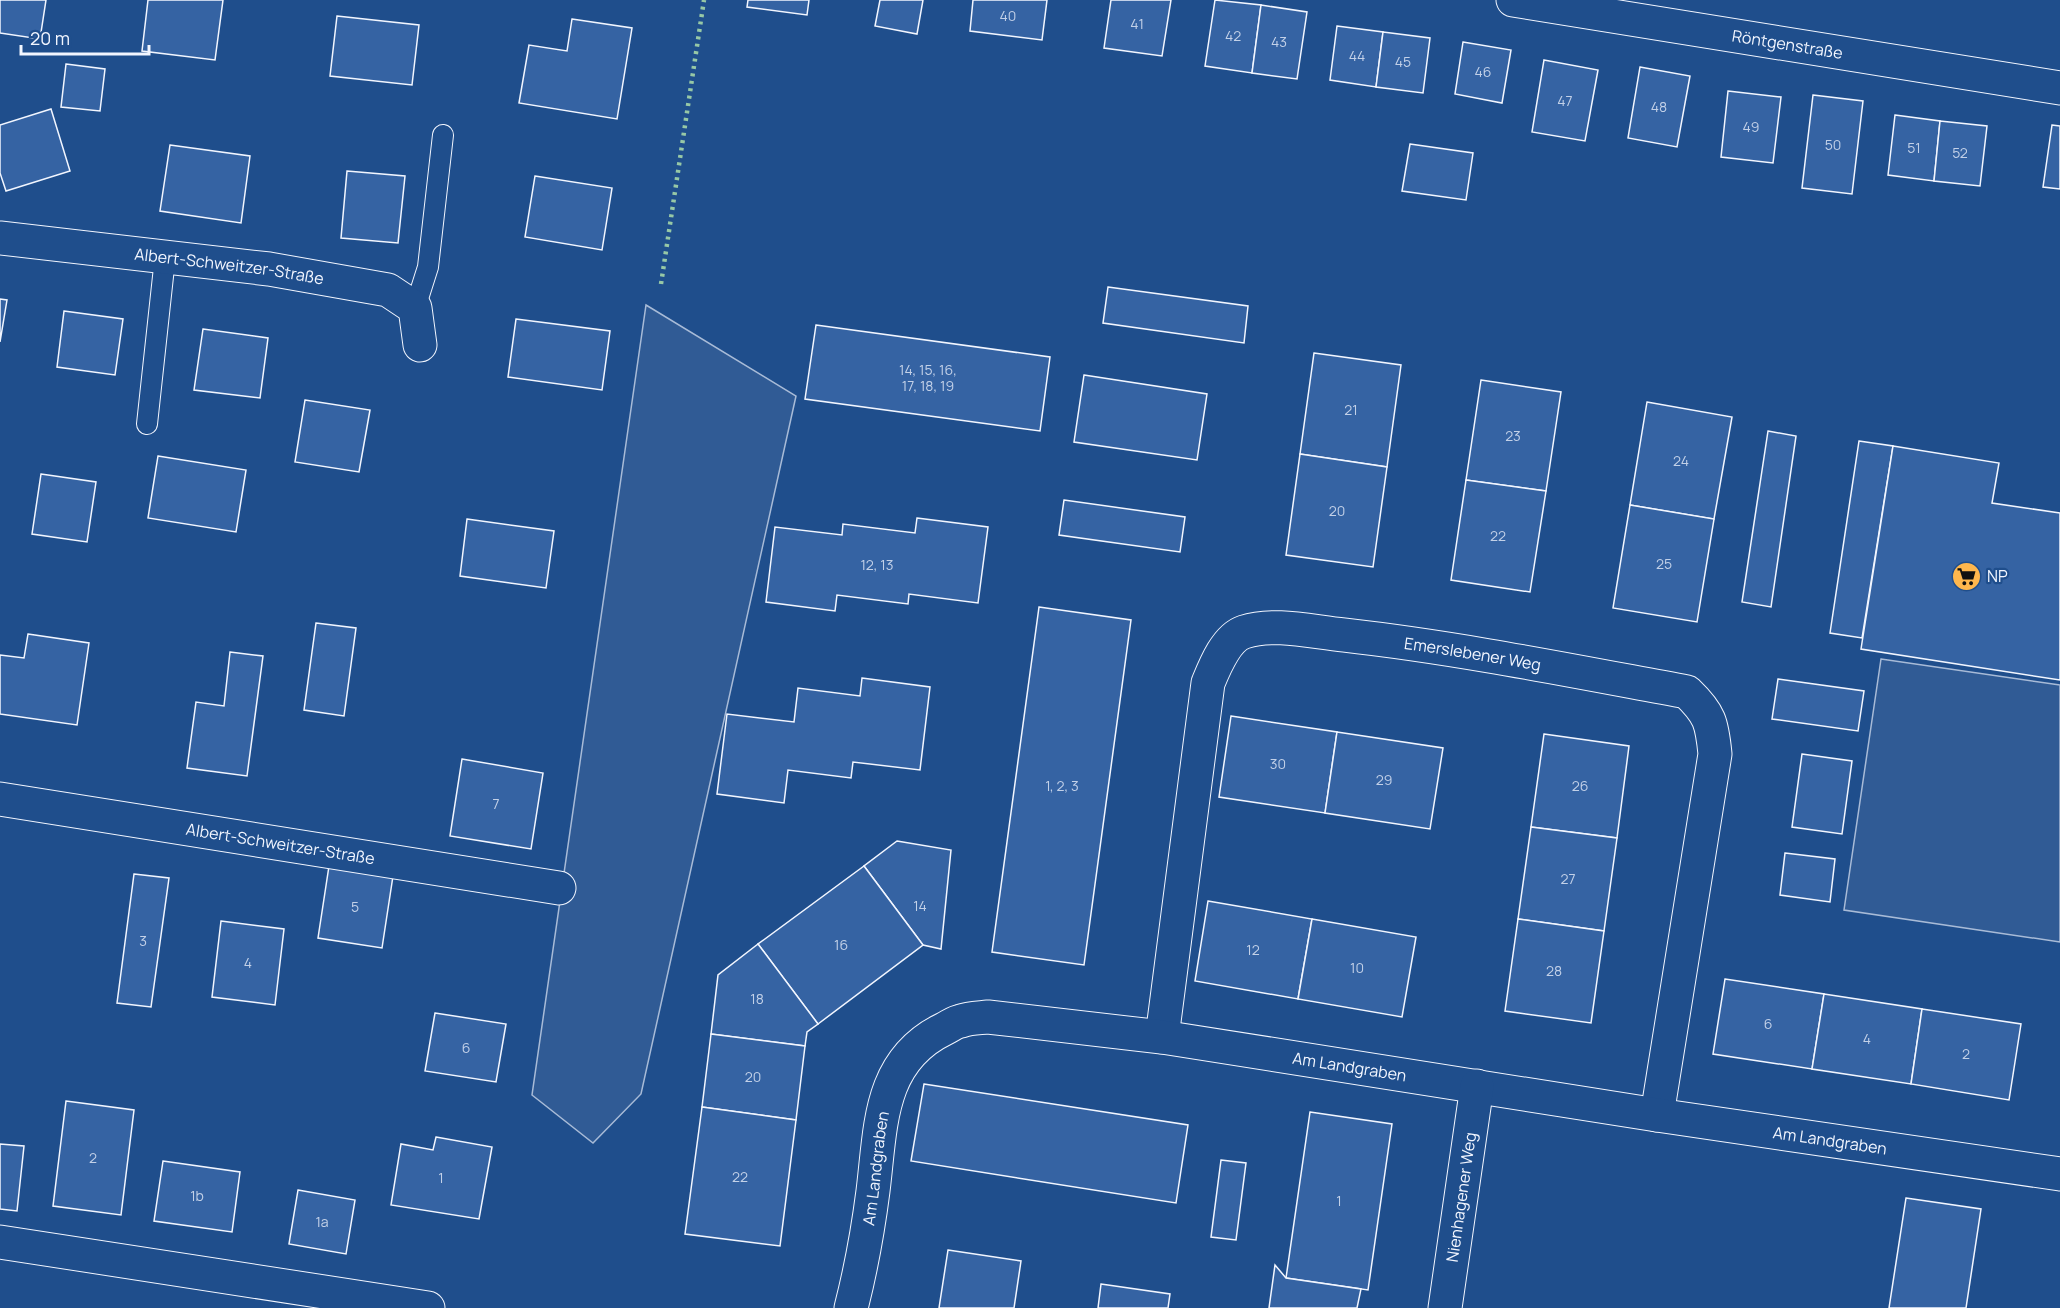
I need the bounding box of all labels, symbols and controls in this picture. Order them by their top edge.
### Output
house number: 40 [1000,6,1016,25]
house number: 41 [1130,14,1144,33]
scale bar [21,18,148,56]
street label: Röntgenstraße [1731,24,1844,64]
text: 20 m [30,26,70,50]
house number: 42 [1225,26,1241,45]
house number: 43 [1271,32,1287,51]
house number: 44 [1349,46,1365,65]
house number: 45 [1395,52,1411,71]
house number: 46 [1475,62,1491,81]
house number: 47 [1557,91,1573,110]
house number: 48 [1651,97,1667,116]
house number: 49 [1743,117,1759,136]
house number: 50 [1825,135,1841,154]
house number: 51 [1907,138,1921,157]
house number: 52 [1952,143,1968,162]
street label: Albert-Schweitzer-Straße [133,243,326,289]
house number: 14, 15, 16, 17, 18, 19 [899,360,957,395]
house number: 21 [1344,400,1358,419]
house number: 23 [1505,426,1521,445]
house number: 24 [1673,451,1689,470]
house number: 20 [1329,501,1345,520]
house number: 22 [1490,526,1506,545]
house number: 25 [1656,554,1672,573]
house number: 12, 13 [860,555,894,574]
supermarket icon: NP [1950,560,1982,592]
place label: NP [1987,565,2008,587]
street label: Emerslebener Weg [1403,632,1543,676]
house number: 30 [1270,754,1286,773]
house number: 29 [1376,770,1392,789]
house number: 1, 2, 3 [1045,776,1079,795]
house number: 26 [1572,776,1588,795]
house number: 7 [492,794,500,813]
street label: Albert-Schweitzer-Straße [185,818,376,870]
house number: 27 [1560,869,1576,888]
house number: 14 [913,896,927,915]
house number: 5 [351,897,359,916]
house number: 3 [139,931,147,950]
house number: 16 [834,935,848,954]
house number: 12 [1246,940,1260,959]
house number: 4 [244,953,252,972]
house number: 10 [1350,958,1364,977]
house number: 28 [1546,961,1562,980]
house number: 18 [750,989,764,1008]
house number: 6 [1764,1014,1772,1033]
house number: 4 [1863,1029,1871,1048]
house number: 6 [462,1038,470,1057]
house number: 2 [1962,1044,1970,1063]
street label: Am Landgraben [1291,1047,1408,1086]
house number: 20 [745,1067,761,1086]
street label: Am Landgraben [857,1109,894,1227]
street label: Am Landgraben [1771,1121,1888,1160]
street label: Nienhagener Weg [1441,1131,1481,1264]
house number: 2 [89,1148,97,1167]
house number: 22 [732,1167,748,1186]
house number: 1 [438,1168,444,1187]
house number: 1b [190,1186,204,1205]
house number: 1 [1336,1191,1342,1210]
house number: 1a [315,1212,329,1231]

